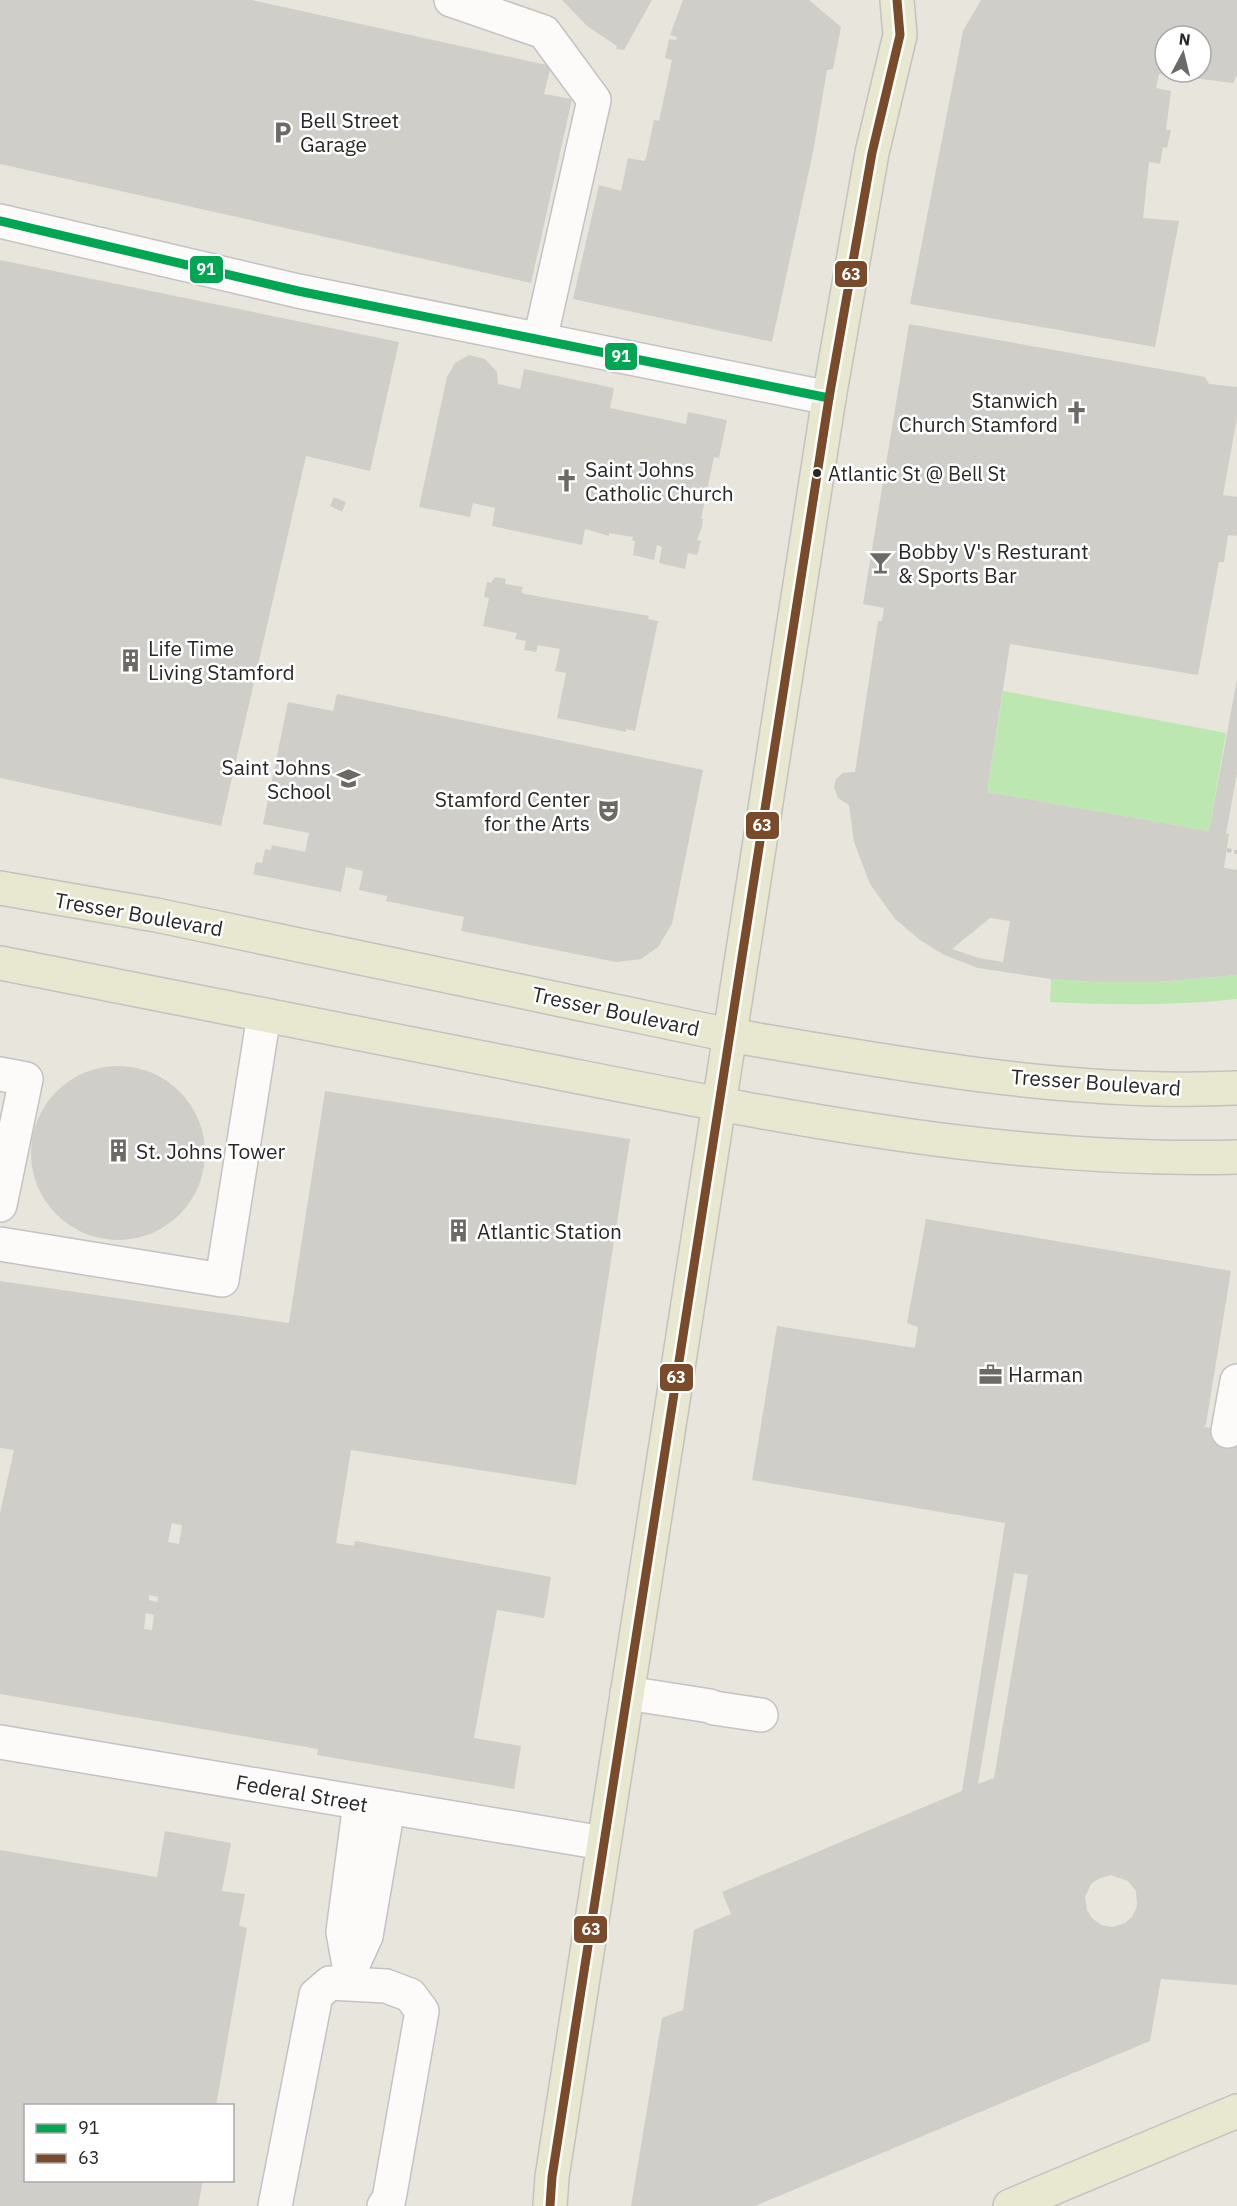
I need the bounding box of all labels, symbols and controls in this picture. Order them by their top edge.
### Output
north arrow [1153,24,1213,84]
text: N [1178,28,1192,50]
place label: Bell Street Garage [300,106,399,158]
parking icon: Bell Street Garage [269,119,295,145]
line badge: 91 [189,255,224,284]
text: 91 [196,259,216,279]
line badge: 63 [834,260,868,288]
text: 63 [841,264,861,284]
line badge: 91 [604,342,638,371]
text: 91 [611,346,631,366]
place label: Stanwich Church Stamford [899,386,1058,438]
church icon: Stanwich Church Stamford [1063,399,1089,425]
place label: Saint Johns Catholic Church [585,455,734,507]
place label: Atlantic St @ Bell St [828,460,1006,487]
marker: Atlantic St @ Bell St [811,467,823,479]
church icon: Saint Johns Catholic Church [554,468,580,494]
place label: Bobby V's Resturant & Sports Bar [898,537,1089,589]
bar icon: Bobby V's Resturant & Sports Bar [867,550,893,576]
place label: Life Time Living Stamford [148,634,295,686]
building icon: Life Time Living Stamford [117,647,143,673]
place label: Saint Johns School [222,753,331,805]
school or university icon: Saint Johns School [336,766,362,792]
place label: Stamford Center for the Arts [435,785,590,837]
theatre icon: Stamford Center for the Arts [595,798,621,824]
line badge: 63 [745,811,780,840]
text: 63 [752,815,772,835]
street label: Tresser Boulevard [53,885,225,943]
street label: Tresser Boulevard [530,980,702,1042]
street label: Tresser Boulevard [1010,1062,1182,1102]
place label: St. Johns Tower [136,1137,286,1165]
building icon: St. Johns Tower [105,1138,131,1164]
place label: Atlantic Station [477,1217,622,1245]
building icon: Atlantic Station [446,1218,472,1244]
place label: Harman [1008,1360,1083,1388]
office icon: Harman [977,1361,1003,1387]
line badge: 63 [659,1363,694,1392]
text: 63 [666,1367,686,1387]
street label: Federal Street [234,1768,370,1818]
line badge: 63 [573,1915,608,1944]
text: 63 [581,1919,601,1939]
legend [24,2104,234,2182]
text: 91 [78,2116,100,2139]
text: 63 [78,2146,100,2169]

